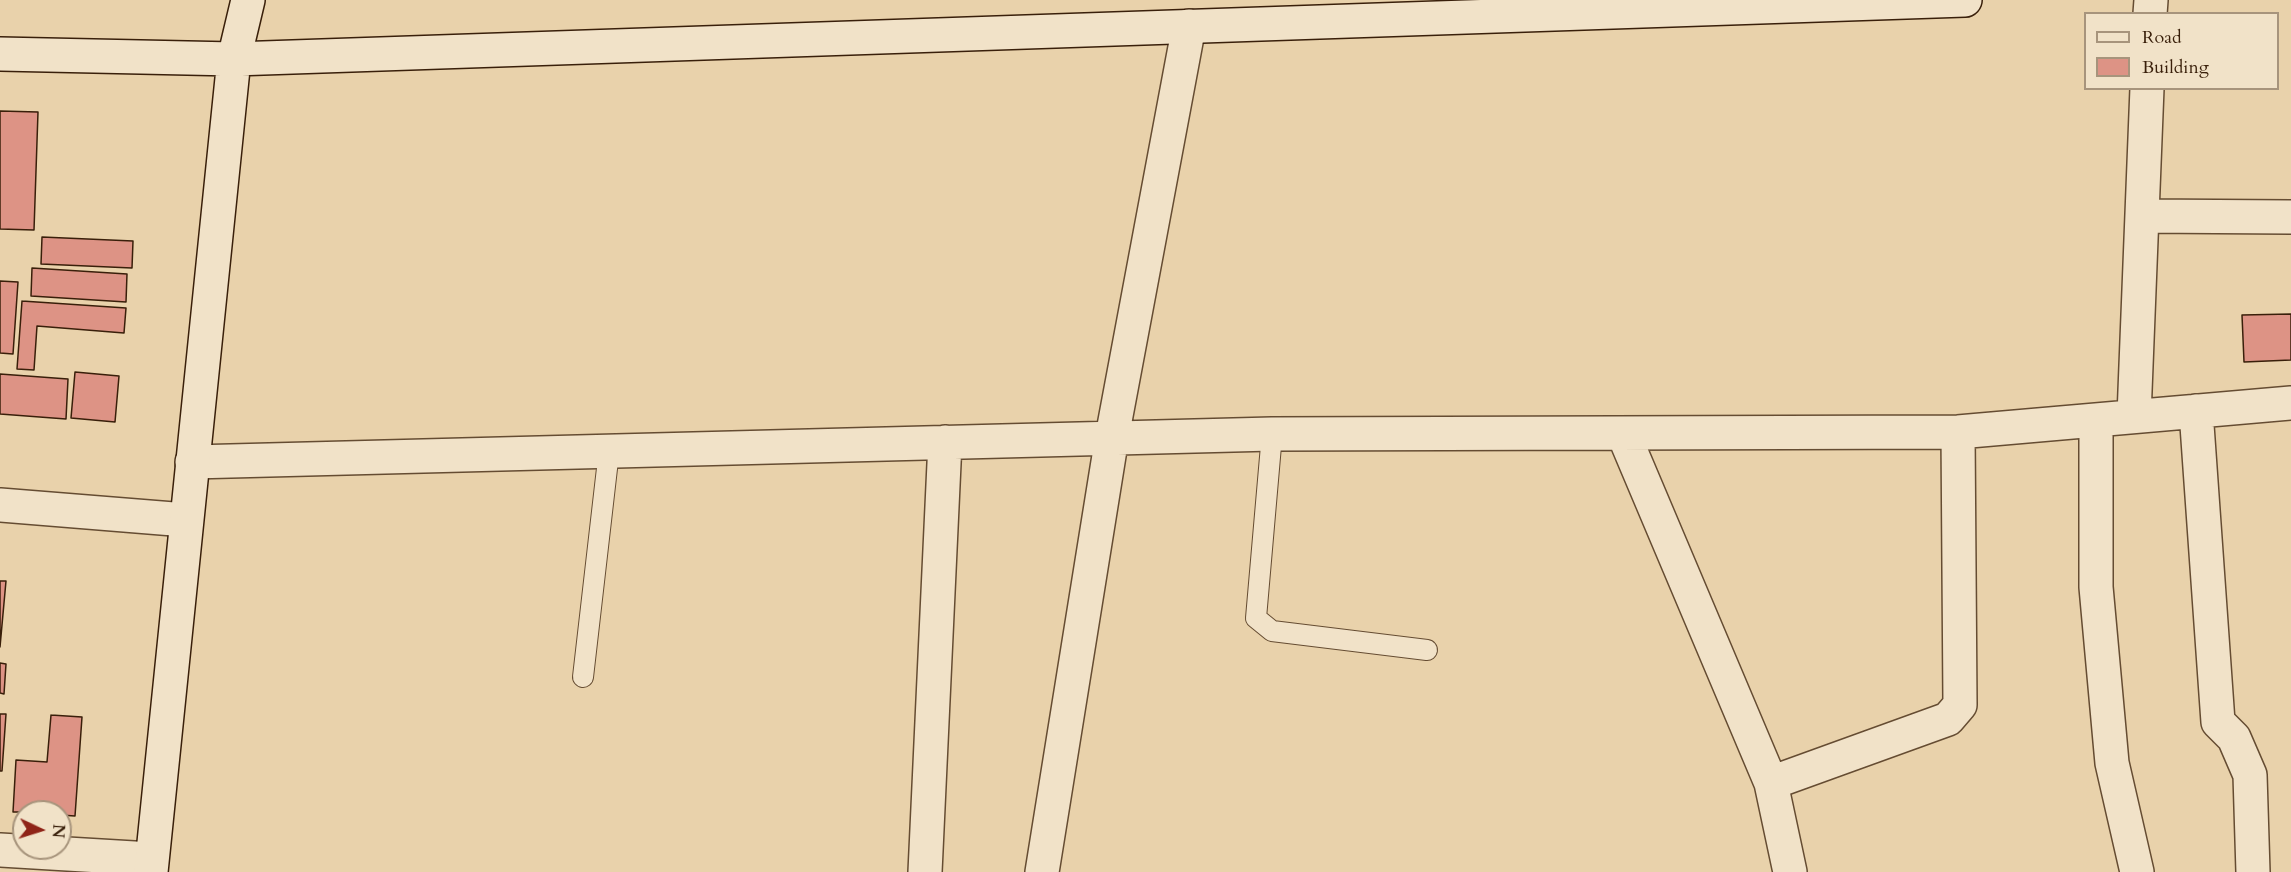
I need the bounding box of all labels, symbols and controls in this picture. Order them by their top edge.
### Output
legend [2084,12,2279,90]
text: Road [2142,25,2182,50]
text: Building [2142,55,2209,80]
north arrow [12,800,72,860]
text: N [47,823,69,839]

